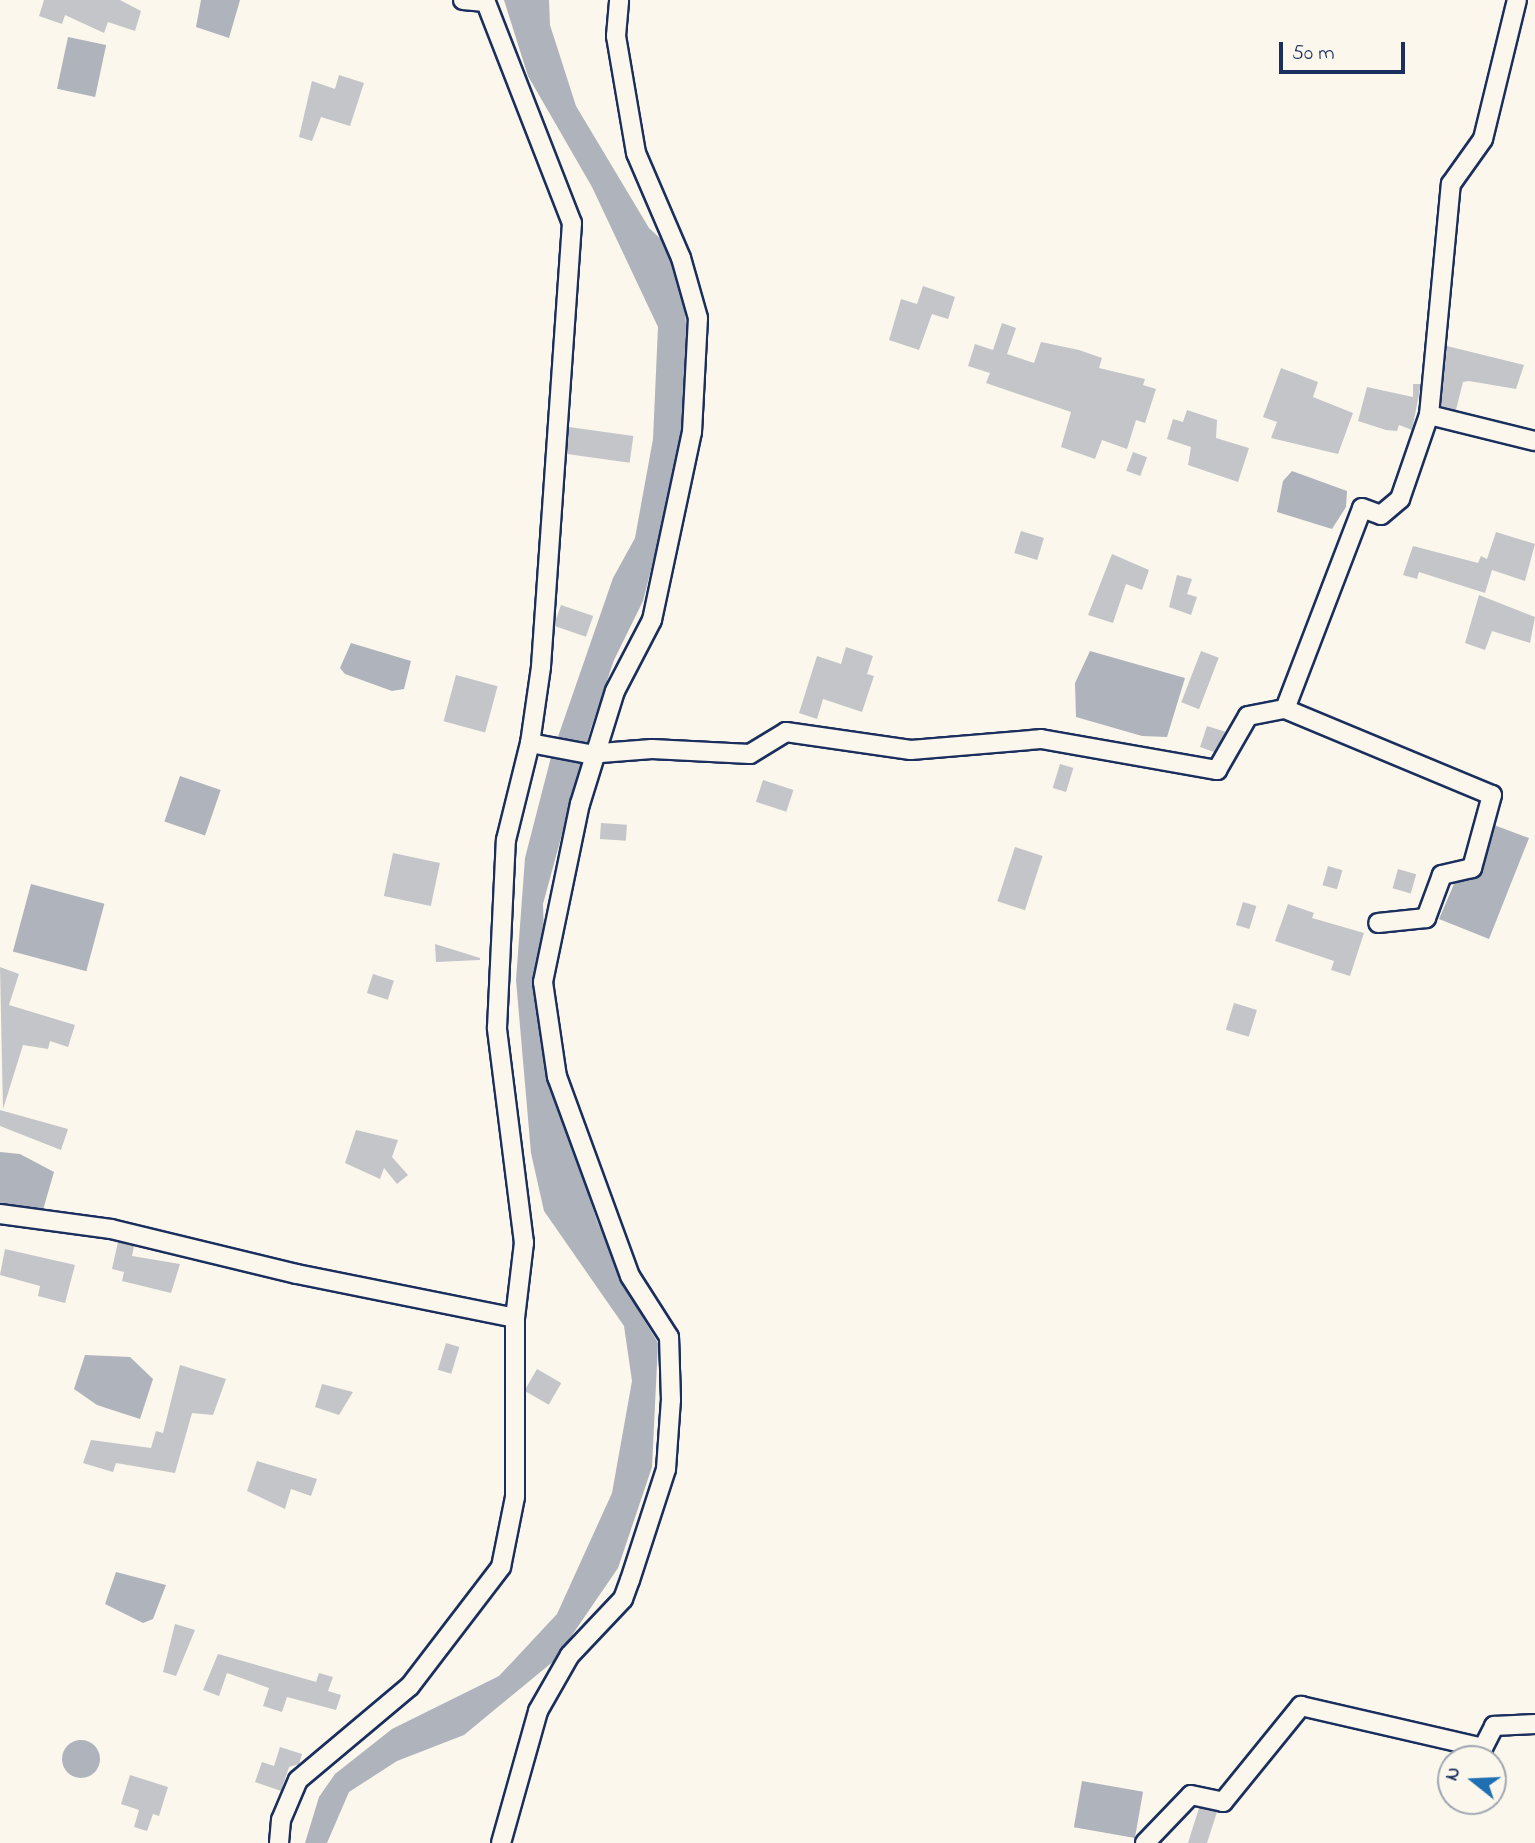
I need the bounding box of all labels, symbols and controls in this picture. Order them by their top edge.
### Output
scale bar [1283,28,1409,72]
text: 50 m [1292,39,1335,69]
north arrow [1437,1745,1507,1815]
text: N [1439,1764,1468,1784]

